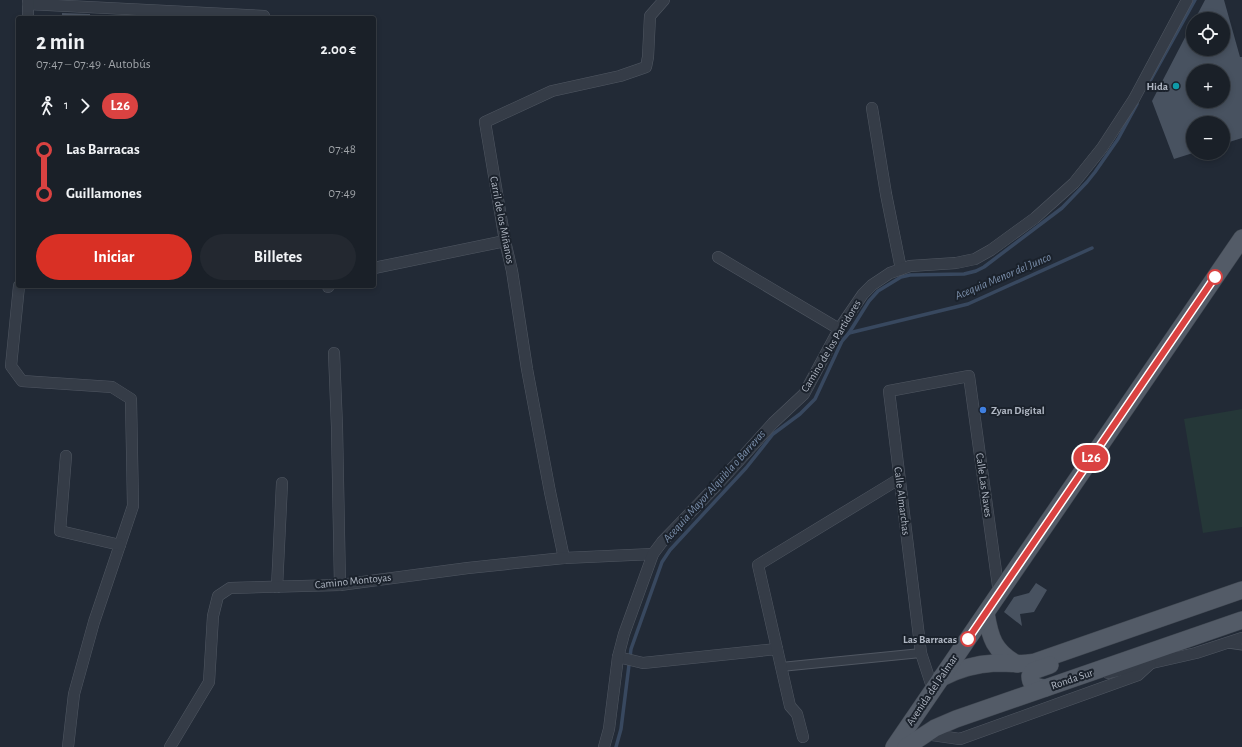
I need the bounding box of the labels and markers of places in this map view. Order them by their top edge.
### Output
place label: Hida [1146,81,1169,92]
marker: Hida [1171,81,1181,91]
unlabelled marker [1207,269,1223,285]
marker: Zyan Digital [978,405,988,415]
place label: Zyan Digital [991,405,1045,416]
marker: Las Barracas [960,631,976,647]
place label: Las Barracas [903,634,957,645]

